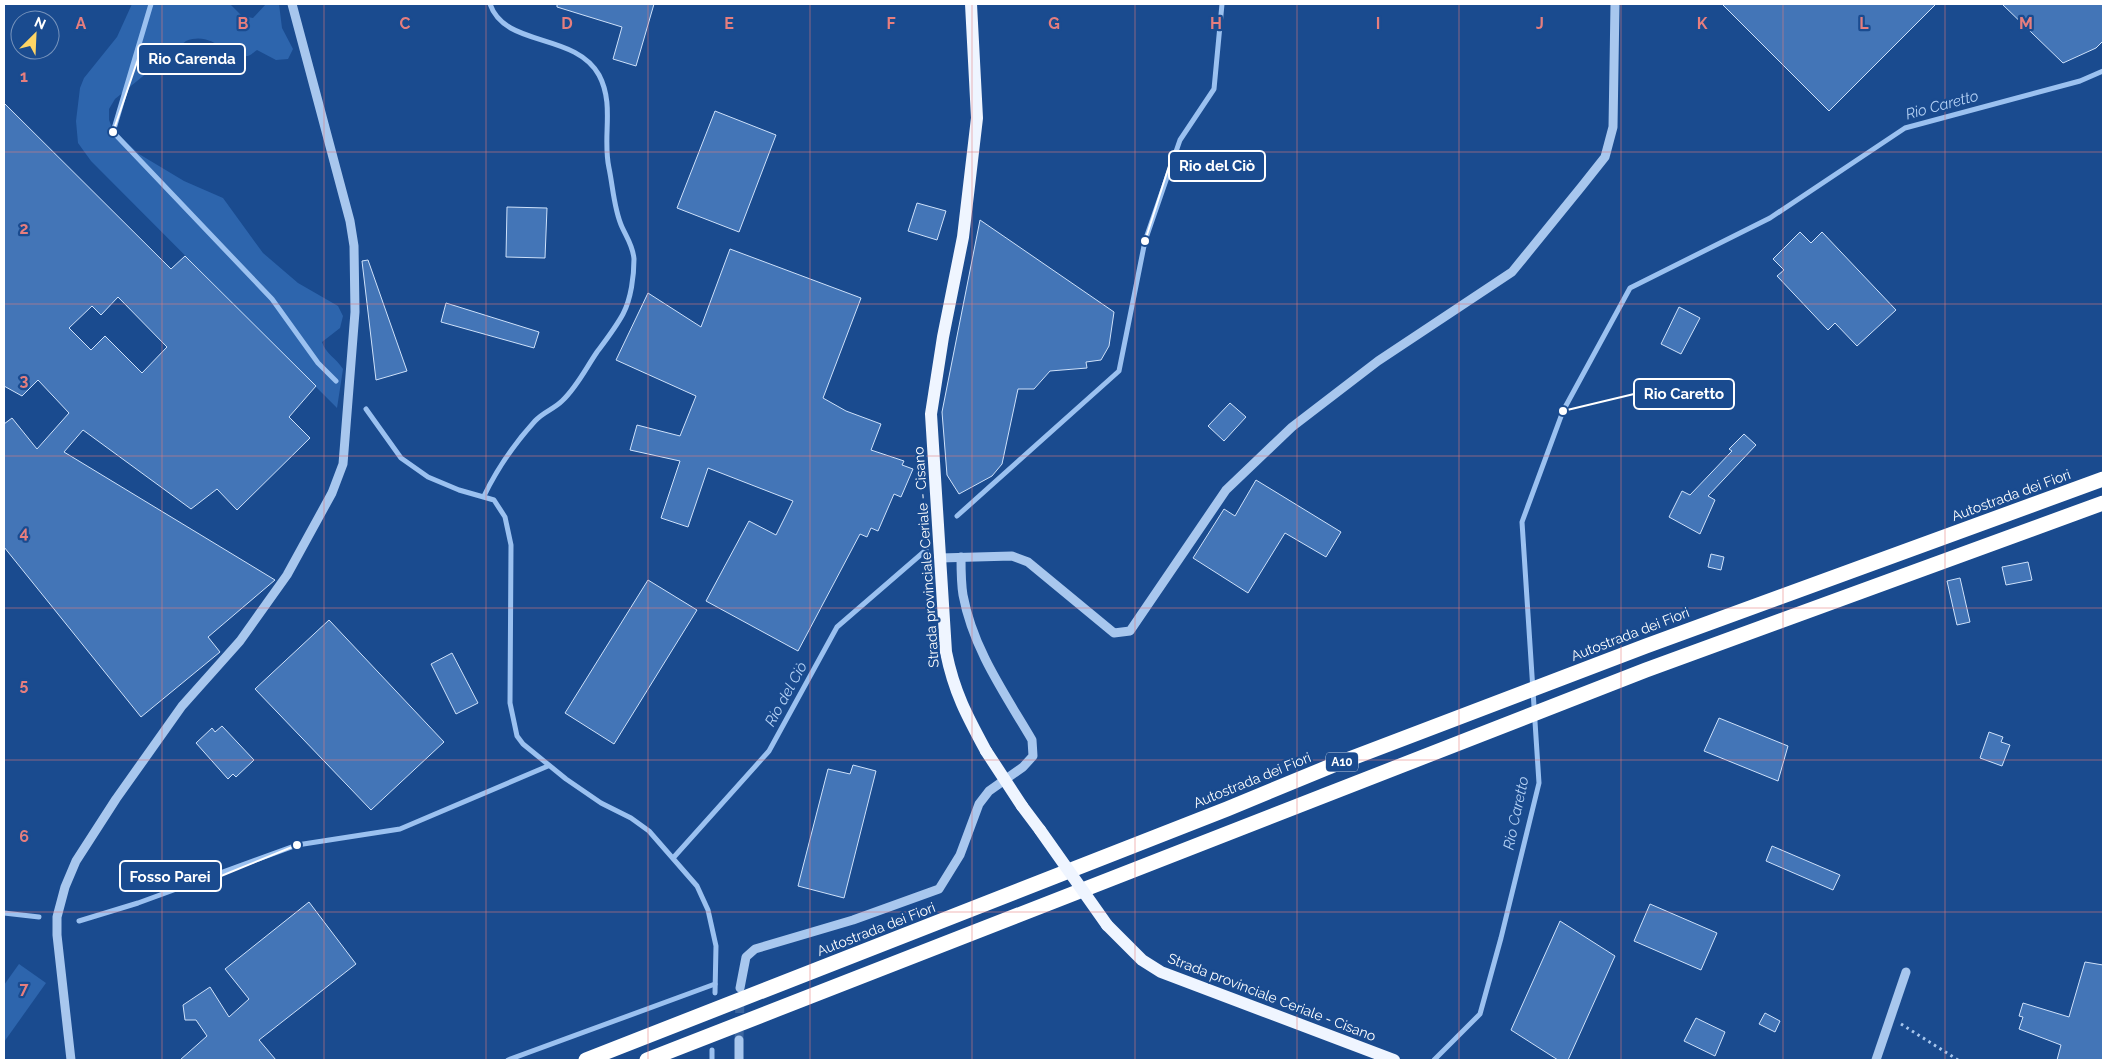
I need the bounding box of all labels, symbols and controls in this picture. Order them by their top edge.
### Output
north arrow [10,10,60,60]
text: N [32,14,48,33]
text: A [76,14,87,33]
text: B [238,14,249,33]
text: C [400,14,411,33]
text: D [561,14,573,33]
text: E [724,14,734,33]
text: F [886,14,896,33]
text: G [1048,14,1060,33]
text: H [1210,14,1222,33]
text: I [1376,14,1380,33]
text: J [1536,14,1544,33]
text: K [1697,14,1708,33]
text: L [1859,14,1869,33]
text: M [2019,14,2033,33]
callout: Rio Carenda [138,44,245,74]
text: Rio Carenda [148,50,236,68]
text: 1 [20,67,28,86]
water label: Rio Caretto [1904,87,1980,123]
callout: Rio del Ciò [1169,151,1265,181]
text: Rio del Ciò [1179,157,1255,175]
text: 2 [19,219,29,238]
text: 3 [20,371,29,390]
callout: Rio Caretto [1634,379,1734,409]
text: Rio Caretto [1644,385,1724,403]
street label: Strada provinciale Ceriale - Cisano [910,446,942,668]
street label: Autostrada dei Fiori [1949,466,2073,524]
text: 4 [19,523,29,542]
street label: Autostrada dei Fiori [1569,604,1691,664]
water label: Rio del Ciò [761,659,811,729]
text: 5 [20,675,29,694]
street label: Autostrada dei Fiori [1191,749,1313,811]
road number: A10 [1326,752,1358,772]
water label: Rio Caretto [1499,775,1533,851]
text: 6 [19,827,29,846]
callout: Fosso Parei [120,861,221,891]
text: Fosso Parei [129,868,211,886]
street label: Autostrada dei Fiori [815,899,937,959]
street label: Strada provinciale Ceriale - Cisano [1166,950,1378,1044]
text: 7 [20,979,29,998]

